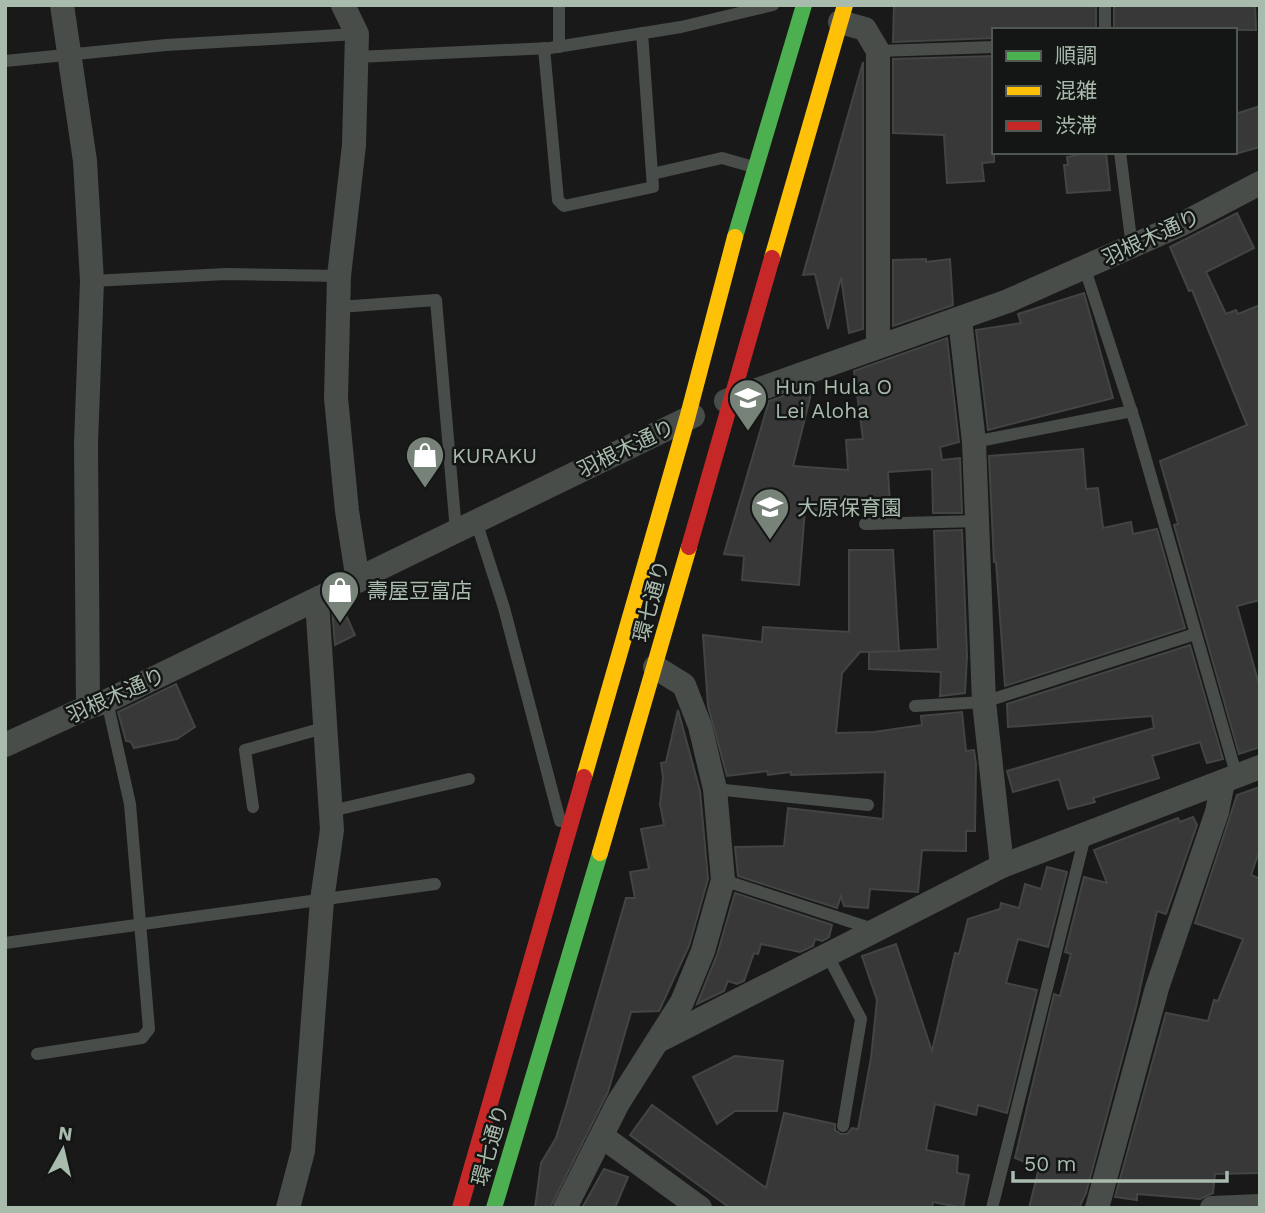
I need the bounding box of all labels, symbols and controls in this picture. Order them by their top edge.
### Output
legend [992,28,1237,154]
text: 順調 [1055,43,1097,68]
text: 混雑 [1055,78,1097,103]
text: 渋滞 [1055,113,1097,138]
street label: 羽根木通り [1098,203,1204,271]
place label: Hun Hula O Lei Aloha [775,374,892,423]
school or university icon: Hun Hula O Lei Aloha [727,377,769,432]
street label: 羽根木通り [573,414,679,482]
shop icon: KURAKU [404,434,446,489]
place label: KURAKU [452,443,537,468]
school or university icon: 大原保育園 [749,486,791,541]
place label: 大原保育園 [797,495,902,520]
street label: 環七通り [628,557,674,645]
shop icon: 壽屋豆富店 [319,569,361,624]
place label: 壽屋豆富店 [367,578,472,603]
street label: 羽根木通り [63,662,169,728]
street label: 環七通り [466,1101,514,1189]
north arrow [28,1115,98,1185]
text: N [57,1121,74,1146]
scale bar [1013,1140,1226,1184]
text: 50 m [1024,1151,1076,1176]

